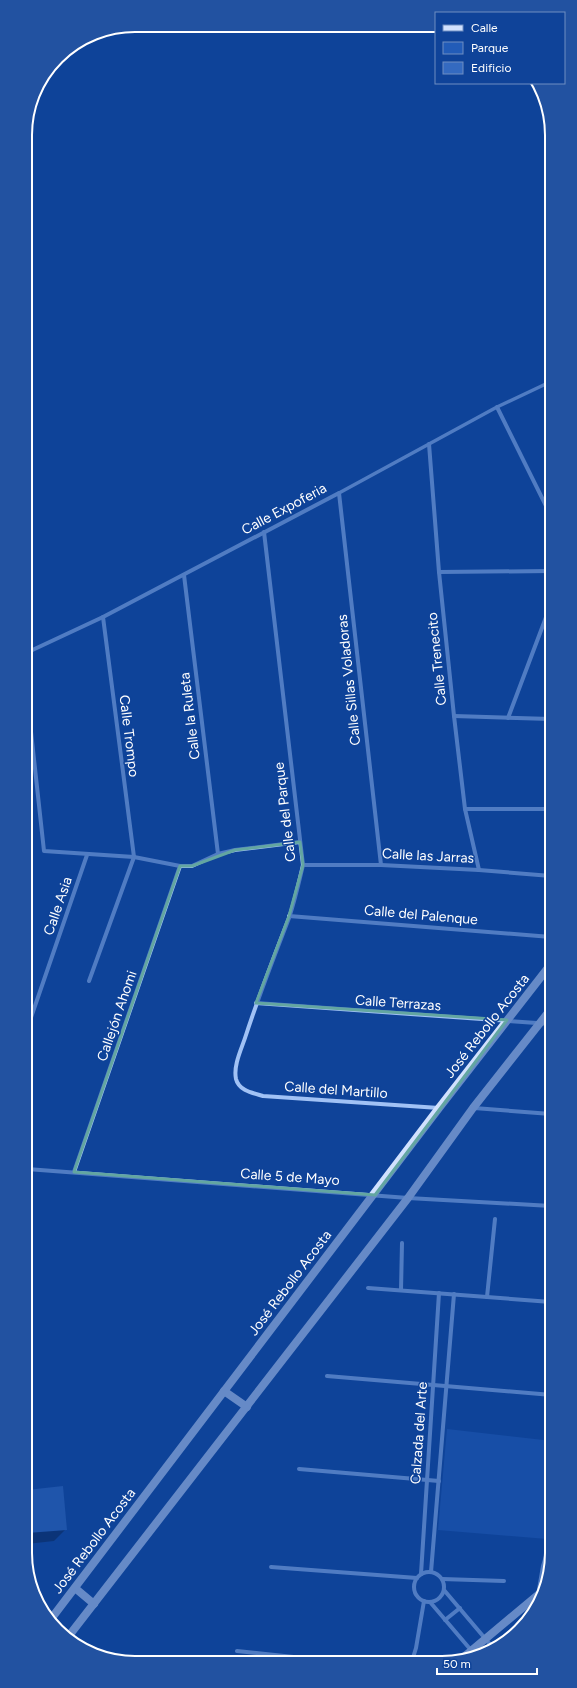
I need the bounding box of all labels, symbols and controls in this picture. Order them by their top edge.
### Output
legend [435,12,565,84]
text: Calle [471,21,498,35]
text: Parque [471,41,509,55]
text: Edificio [471,61,511,75]
street label: Calle Expoferia [239,479,329,539]
street label: Calle Trenecito [424,612,450,706]
street label: Calle Sillas Voladoras [334,614,364,746]
street label: Calle la Ruleta [176,671,204,761]
street label: Calle Trompo [116,694,142,778]
street label: Calle del Parque [270,761,300,863]
street label: Calle las Jarras [382,845,474,867]
street label: Calle Asia [40,874,76,938]
street label: Calle del Palenque [363,902,479,928]
street label: Callejón Ahomi [94,968,140,1064]
street label: José Rebollo Acosta [441,971,533,1081]
street label: Calle Terrazas [354,992,442,1014]
street label: Calle del Martillo [284,1078,388,1102]
street label: Calle 5 de Mayo [240,1165,340,1189]
street label: José Rebollo Acosta [245,1227,335,1339]
street label: Calzada del Arte [407,1381,431,1485]
street label: José Rebollo Acosta [49,1485,139,1597]
scale bar [437,1650,537,1676]
text: 50 m [443,1657,471,1671]

